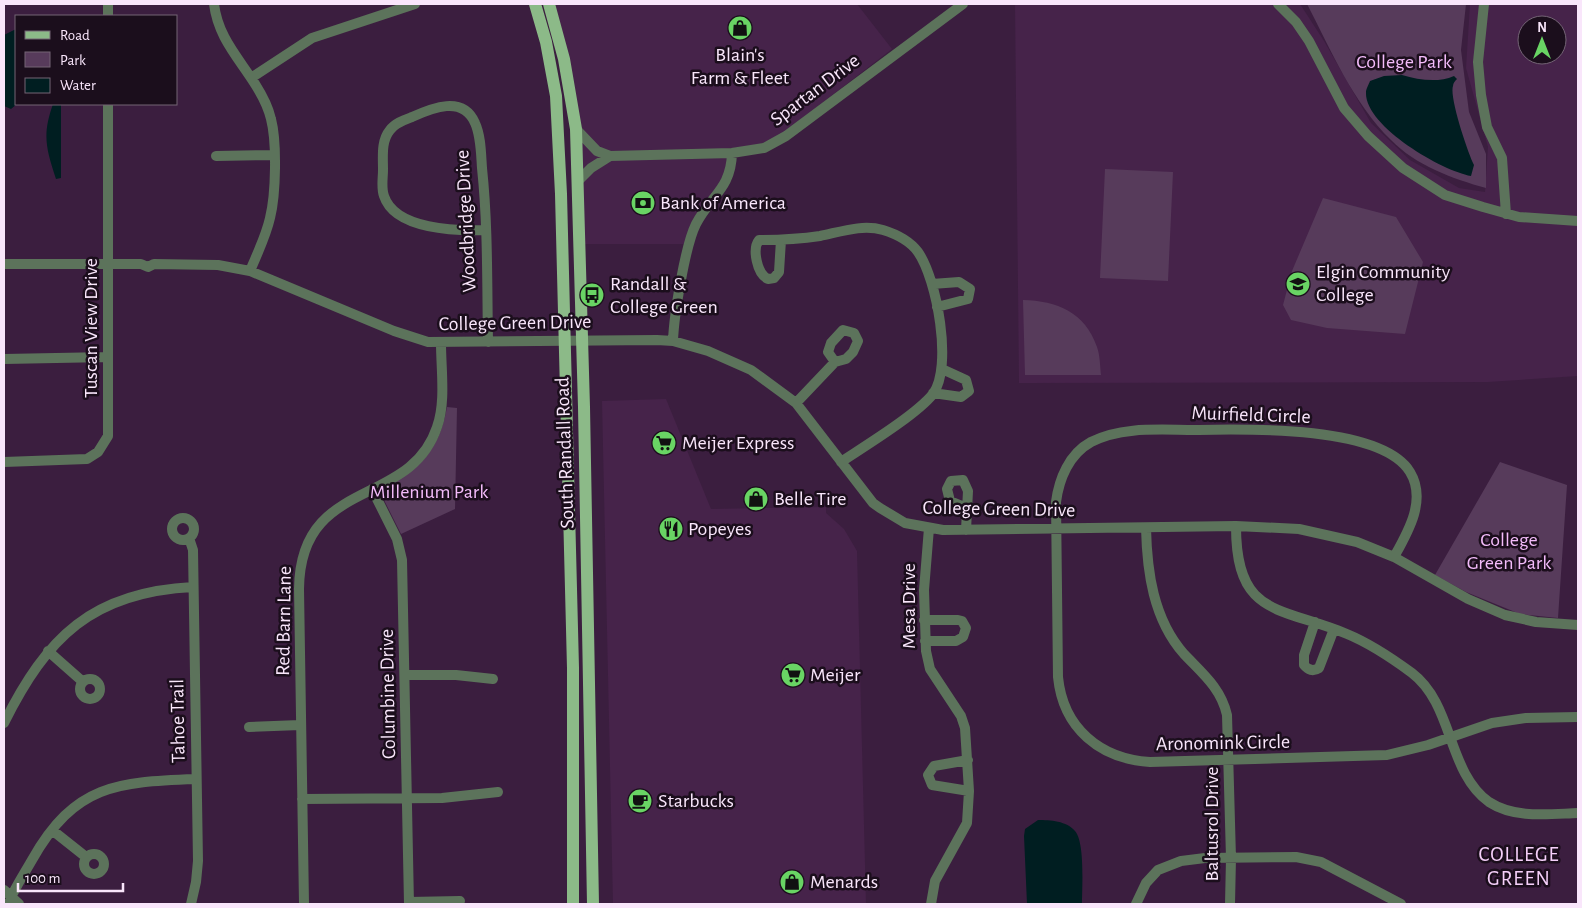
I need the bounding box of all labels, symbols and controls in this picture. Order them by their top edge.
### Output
legend [15,15,178,105]
shop icon: Blain's Farm & Fleet [727,15,753,41]
north arrow [1517,15,1567,65]
text: N [1537,21,1547,35]
text: Road [60,28,90,43]
place label: Blain's Farm & Fleet [691,45,790,88]
street label: Spartan Drive [767,50,863,130]
park label: College Park [1356,52,1452,72]
text: Park [60,53,86,68]
text: Water [60,78,96,93]
street label: Woodbridge Drive [452,149,480,293]
bank icon: Bank of America [630,190,656,216]
place label: Bank of America [660,193,786,213]
street label: Tuscan View Drive [81,258,101,398]
place label: Elgin Community College [1316,262,1451,305]
school or university icon: Elgin Community College [1285,271,1311,297]
place label: Randall & College Green [610,274,718,317]
bus stop icon: Randall & College Green [579,282,605,308]
street label: College Green Drive [438,312,592,334]
street label: South Randall Road [552,377,578,529]
street label: Muirfield Circle [1191,403,1311,427]
supermarket icon: Meijer Express [651,430,677,456]
place label: Meijer Express [682,433,795,453]
park label: Millenium Park [370,482,488,502]
shop icon: Belle Tire [743,486,769,512]
place label: Belle Tire [774,489,846,509]
street label: College Green Drive [922,498,1076,520]
restaurant icon: Popeyes [658,516,684,542]
place label: Popeyes [688,519,752,539]
park label: College Green Park [1467,530,1551,573]
street label: Mesa Drive [899,563,919,649]
street label: Red Barn Lane [273,566,295,676]
street label: Columbine Drive [377,629,399,759]
supermarket icon: Meijer [780,662,806,688]
place label: Meijer [810,665,861,685]
street label: Tahoe Trail [167,679,189,763]
street label: Aronomink Circle [1156,732,1290,754]
street label: Baltusrol Drive [1202,767,1222,882]
cafe icon: Starbucks [627,788,653,814]
place label: Starbucks [658,791,734,811]
district label: COLLEGE GREEN [1478,844,1560,889]
scale bar [18,860,122,892]
shop icon: Menards [779,869,805,895]
text: 100 m [25,871,60,886]
place label: Menards [810,872,878,892]

